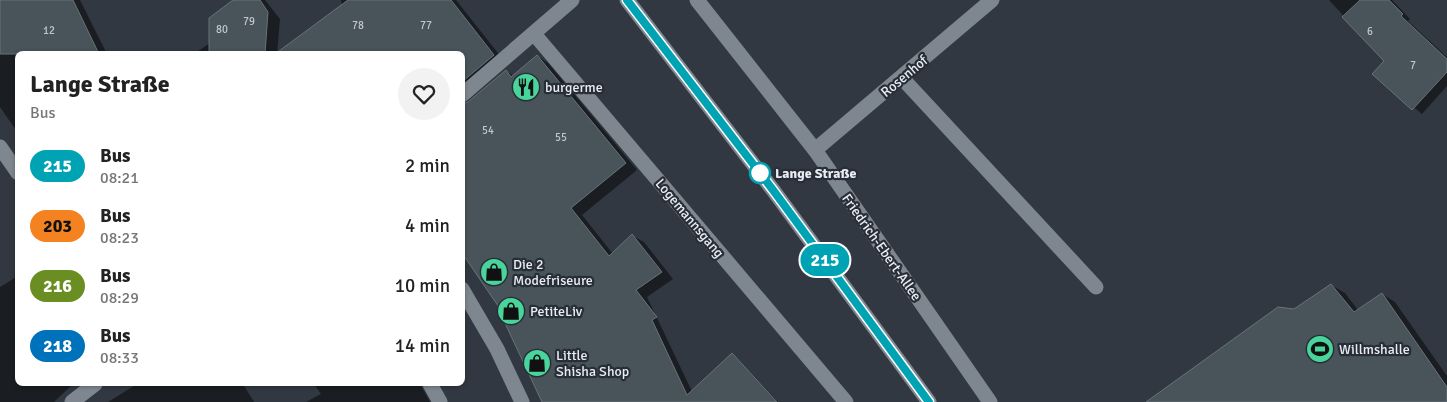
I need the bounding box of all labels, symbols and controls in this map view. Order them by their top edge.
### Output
house number: 79 [243,15,255,28]
house number: 78 [352,19,364,32]
house number: 77 [420,19,432,32]
house number: 80 [216,23,228,36]
house number: 12 [43,24,55,37]
house number: 6 [1367,25,1373,38]
street label: Rosenhof [877,51,932,101]
house number: 7 [1410,59,1416,72]
button: heart [398,68,450,120]
text: Lange Straße [30,69,170,99]
restaurant icon: burgerme [511,72,541,102]
place label: burgerme [545,79,603,96]
text: Bus [30,103,55,123]
house number: 54 [482,124,494,137]
house number: 55 [555,131,567,144]
text: Bus [100,144,131,168]
text: 2 min [405,154,450,178]
text: 215 [43,155,72,177]
marker: Lange Straße [749,162,771,184]
place label: Lange Straße [775,165,857,182]
text: 08:21 [100,168,139,188]
street label: Logemannsgang [652,175,728,261]
street label: Friedrich-Ebert-Allee [838,190,925,304]
text: Bus [100,204,131,228]
text: 4 min [405,214,450,238]
text: 203 [43,215,72,237]
text: 08:23 [100,228,139,248]
line badge: 215 [796,244,854,276]
text: 215 [810,249,840,271]
place label: Die 2 Modefriseure [513,256,593,289]
shop icon: Die 2 Modefriseure [479,257,509,287]
text: Bus [100,264,131,288]
text: 10 min [395,274,450,298]
text: 216 [43,275,72,297]
text: 08:29 [100,288,139,308]
shop icon: PetiteLiv [496,296,526,326]
place label: PetiteLiv [530,303,583,320]
text: Bus [100,324,131,348]
text: 14 min [395,334,450,358]
sports icon: Willmshalle [1305,334,1335,364]
text: 218 [43,335,72,357]
place label: Willmshalle [1339,341,1410,358]
place label: Little Shisha Shop [556,347,629,380]
text: 08:33 [100,348,139,368]
shop icon: Little Shisha Shop [522,348,552,378]

